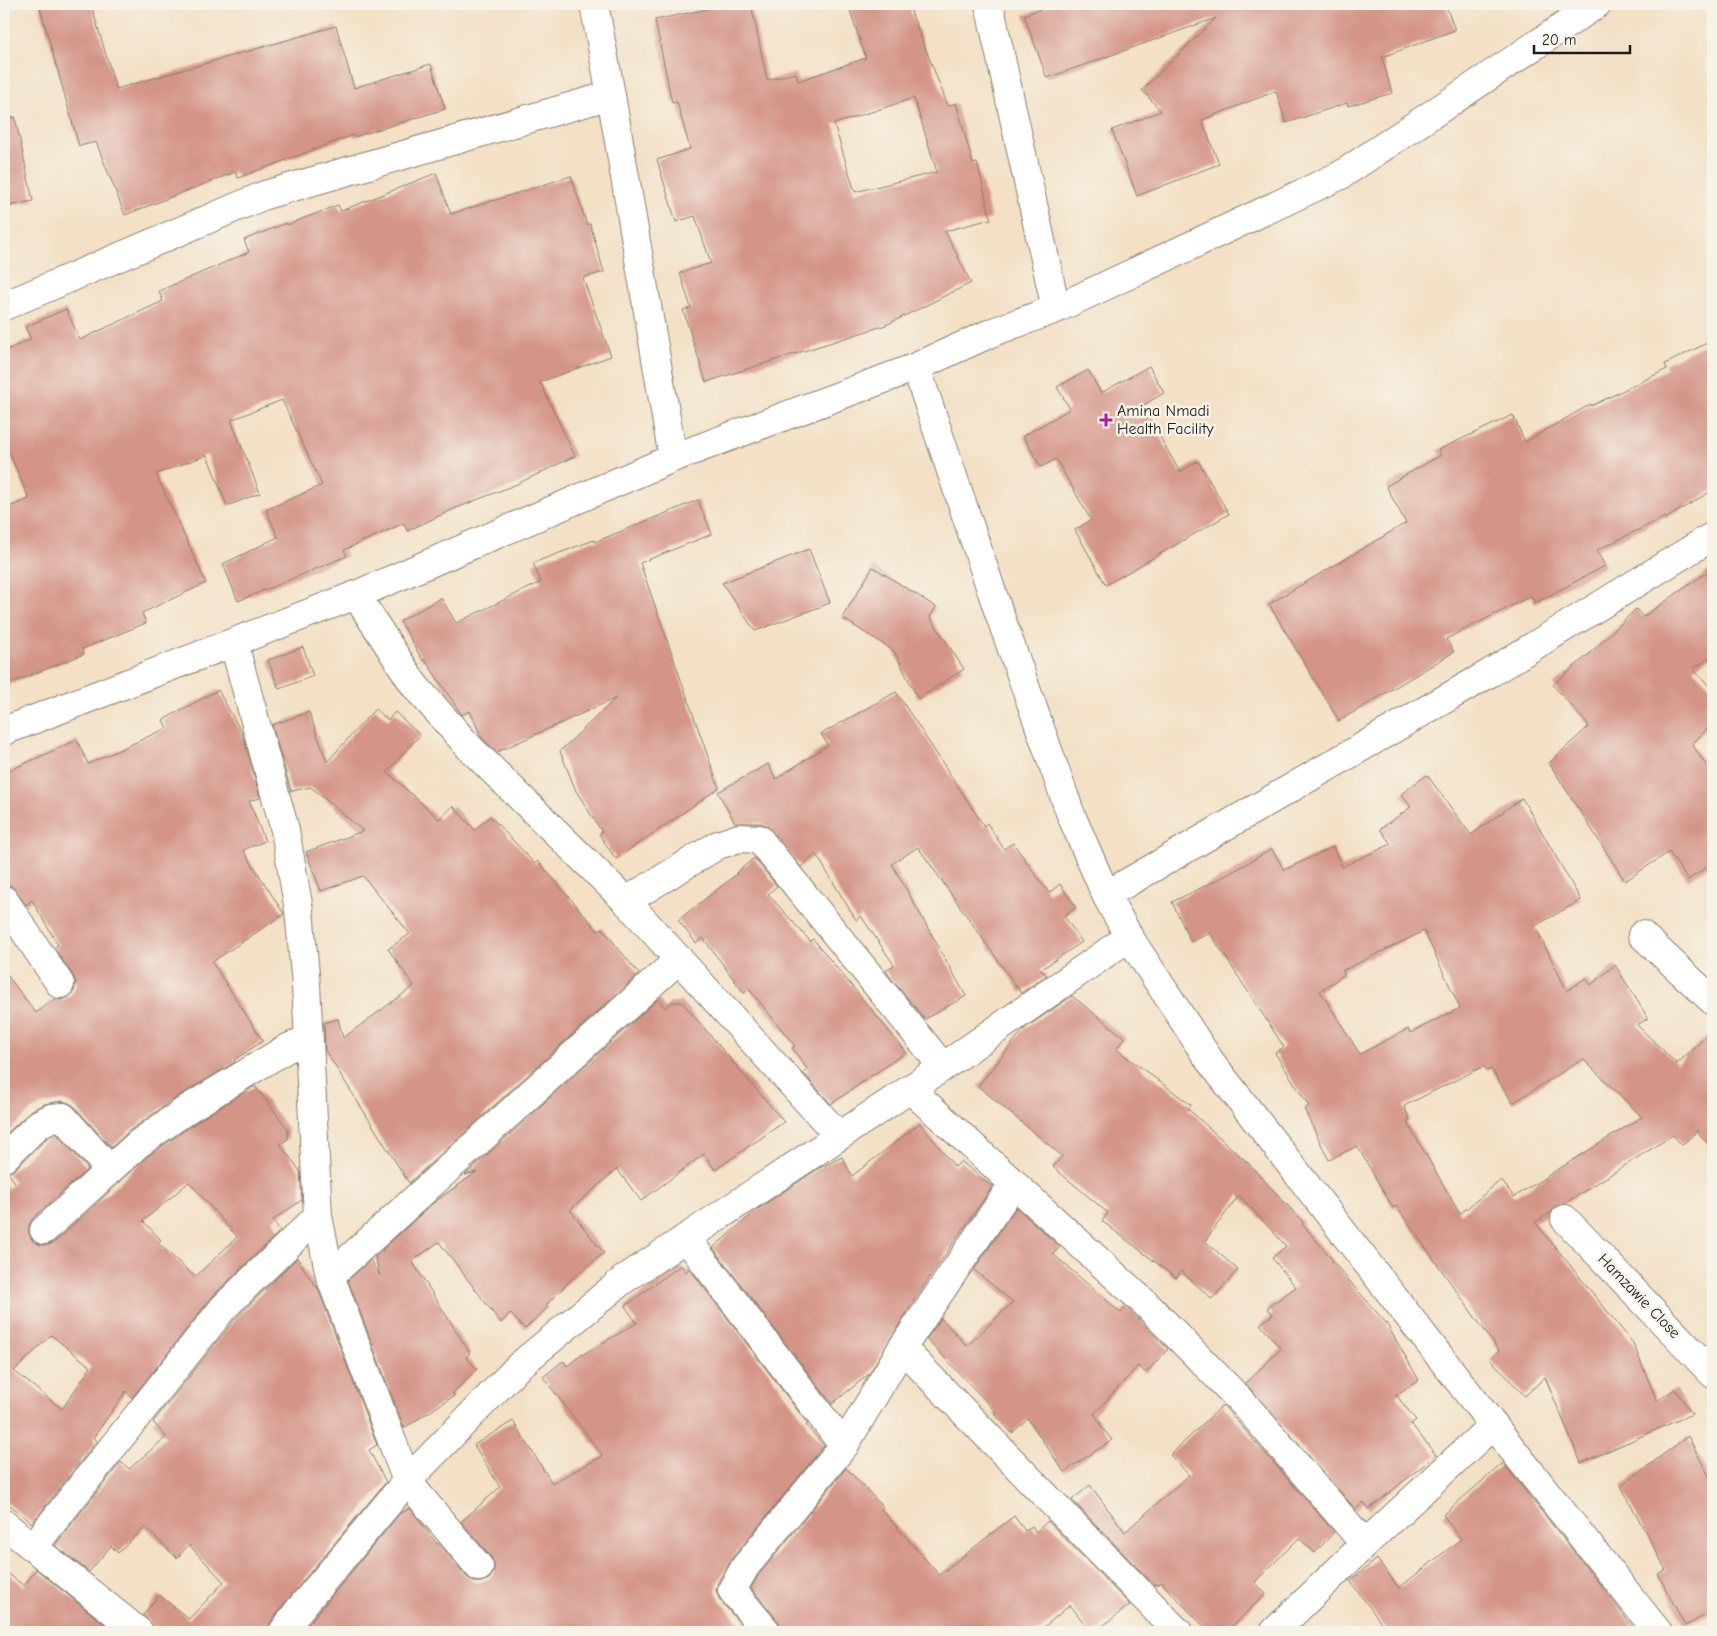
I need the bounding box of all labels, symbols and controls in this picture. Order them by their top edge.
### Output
scale bar [1534,22,1631,54]
text: 20 m [1542,31,1576,49]
place label: Amina Nmadi Health Facility [1117,402,1214,438]
marker: Amina Nmadi Health Facility [1099,413,1113,427]
street label: Hamzawie Close [1594,1250,1684,1342]

